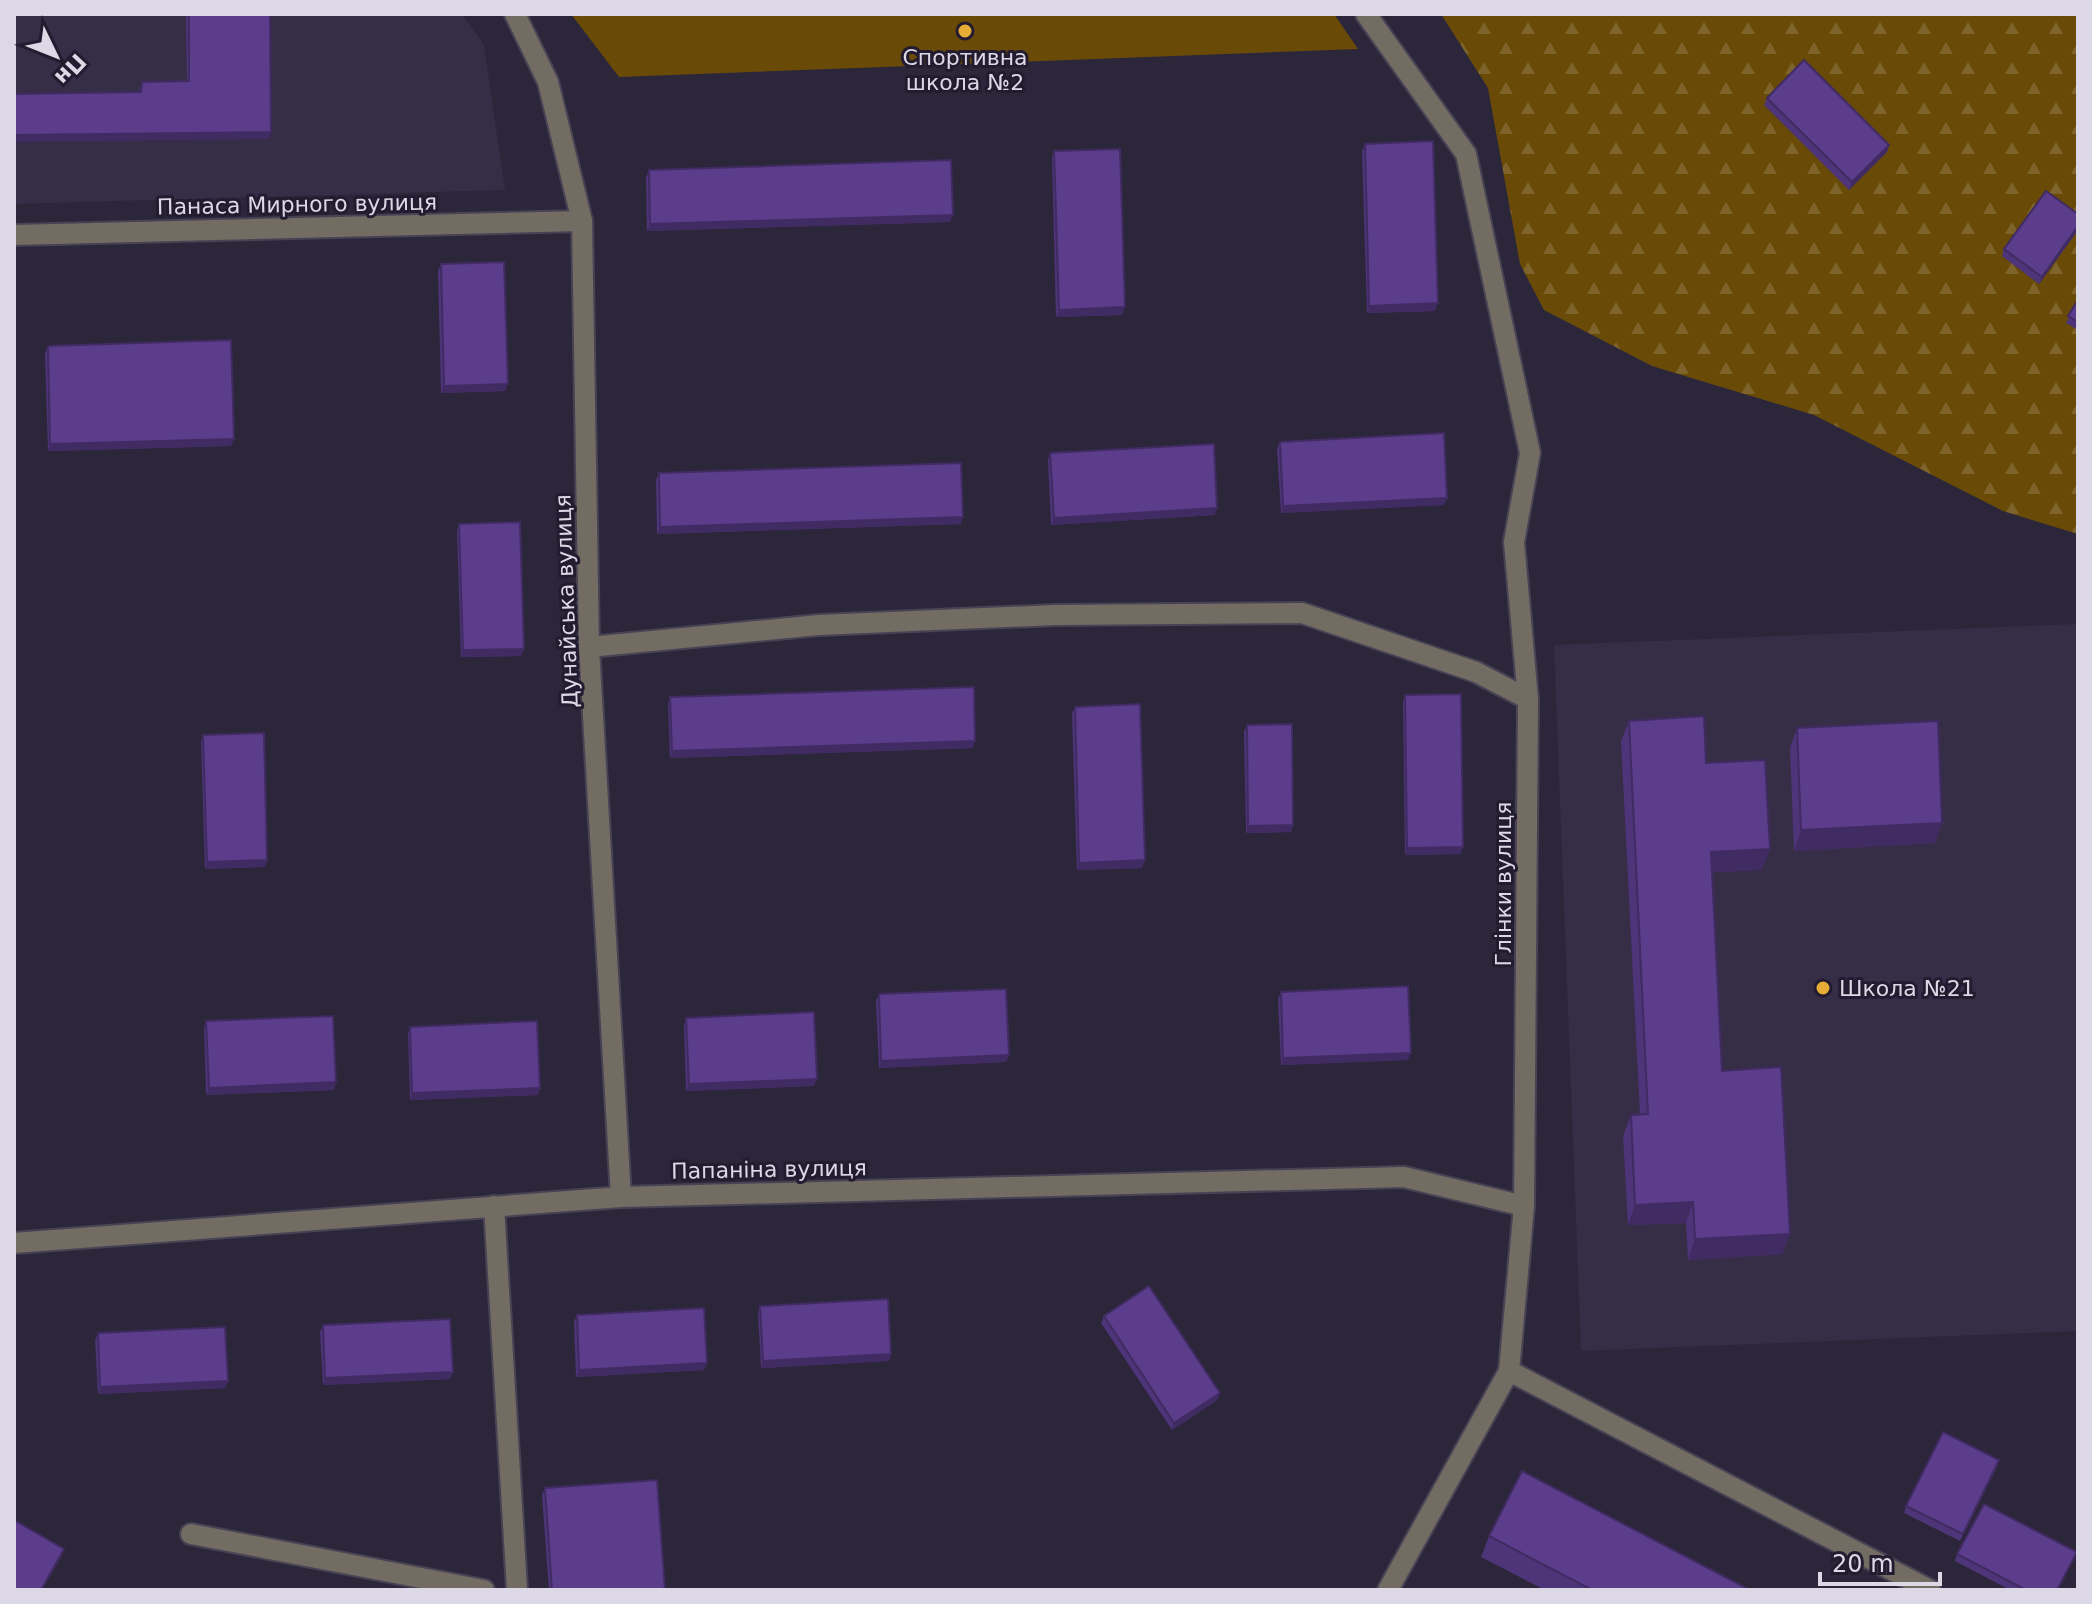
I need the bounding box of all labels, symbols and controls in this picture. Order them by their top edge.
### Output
north arrow [16,16,96,96]
marker: Спортивна школа №2 [956,22,974,40]
place label: Спортивна школа №2 [902,45,1028,95]
text: Пн [50,48,91,90]
street label: Панаса Мирного вулиця [157,190,437,219]
street label: Дунайська вулиця [550,494,583,708]
street label: Глінки вулиця [1491,801,1516,967]
place label: Школа №21 [1839,976,1975,1001]
marker: Школа №21 [1814,979,1832,997]
street label: Папаніна вулиця [671,1155,867,1184]
scale bar [1820,1536,1940,1586]
text: 20 m [1832,1550,1894,1578]

